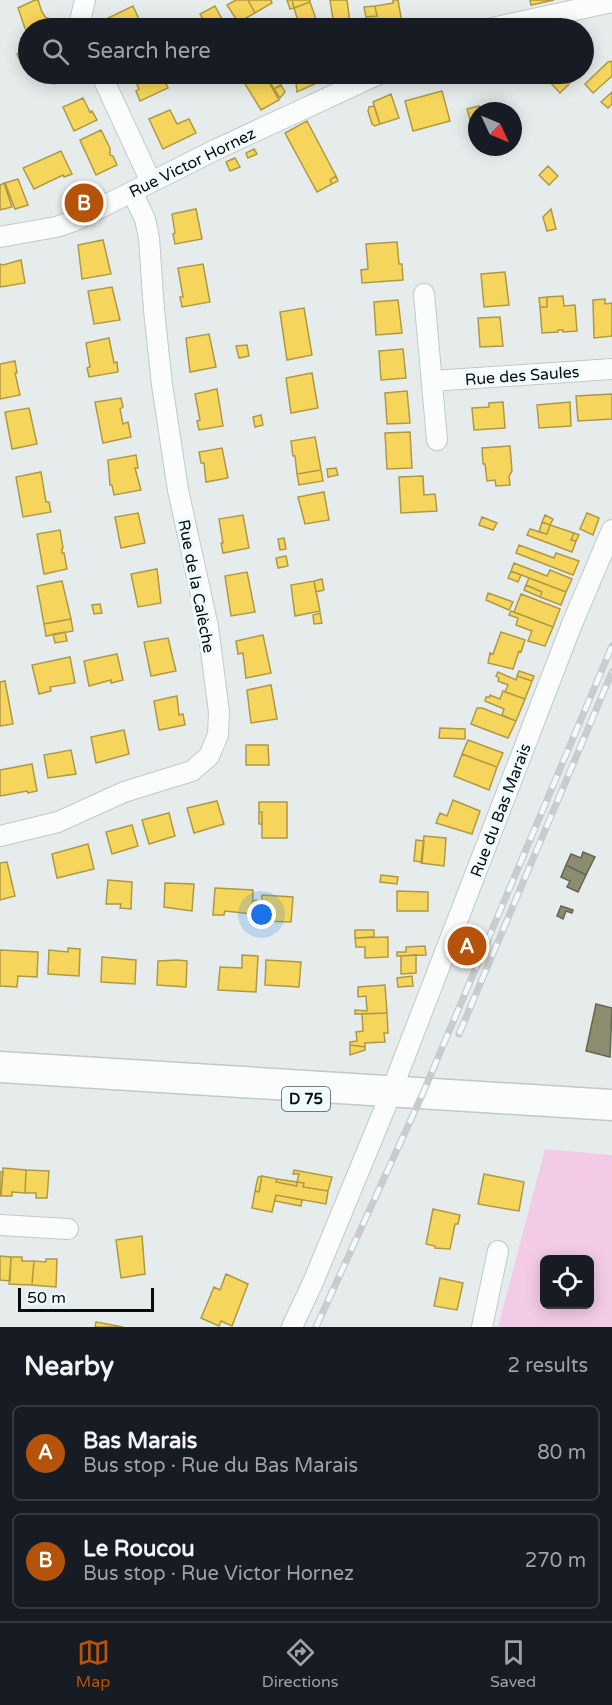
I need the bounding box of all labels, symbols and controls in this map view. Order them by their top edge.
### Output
search box [18,18,594,84]
icon: search [39,35,72,68]
text: Search here [87,38,211,64]
north arrow [468,102,522,156]
street label: Rue Victor Hornez [126,124,259,202]
pin: B [64,180,104,226]
street label: Rue des Saules [464,362,580,390]
street label: Rue de la Calèche [173,518,219,654]
street label: Rue du Bas Marais [466,741,536,880]
your location [247,900,276,929]
pin: A [448,924,486,968]
road number: D 75 [282,1087,330,1111]
map controls [540,1255,594,1309]
button: locate [540,1255,594,1309]
scale bar [18,1285,154,1312]
text: 50 m [27,1288,66,1308]
text: Nearby [24,1351,114,1382]
text: 2 results [508,1354,588,1378]
text: Bas Marais [83,1428,197,1454]
text: A [38,1441,53,1465]
text: 80 m [537,1441,586,1465]
text: Bus stop · Rue du Bas Marais [83,1454,358,1478]
text: Le Roucou [83,1536,195,1562]
text: B [39,1549,52,1573]
text: 270 m [525,1549,586,1573]
text: Bus stop · Rue Victor Hornez [83,1562,354,1586]
tab: Map [76,1636,110,1692]
tab: Directions [262,1636,338,1692]
tab: Saved [490,1636,536,1692]

